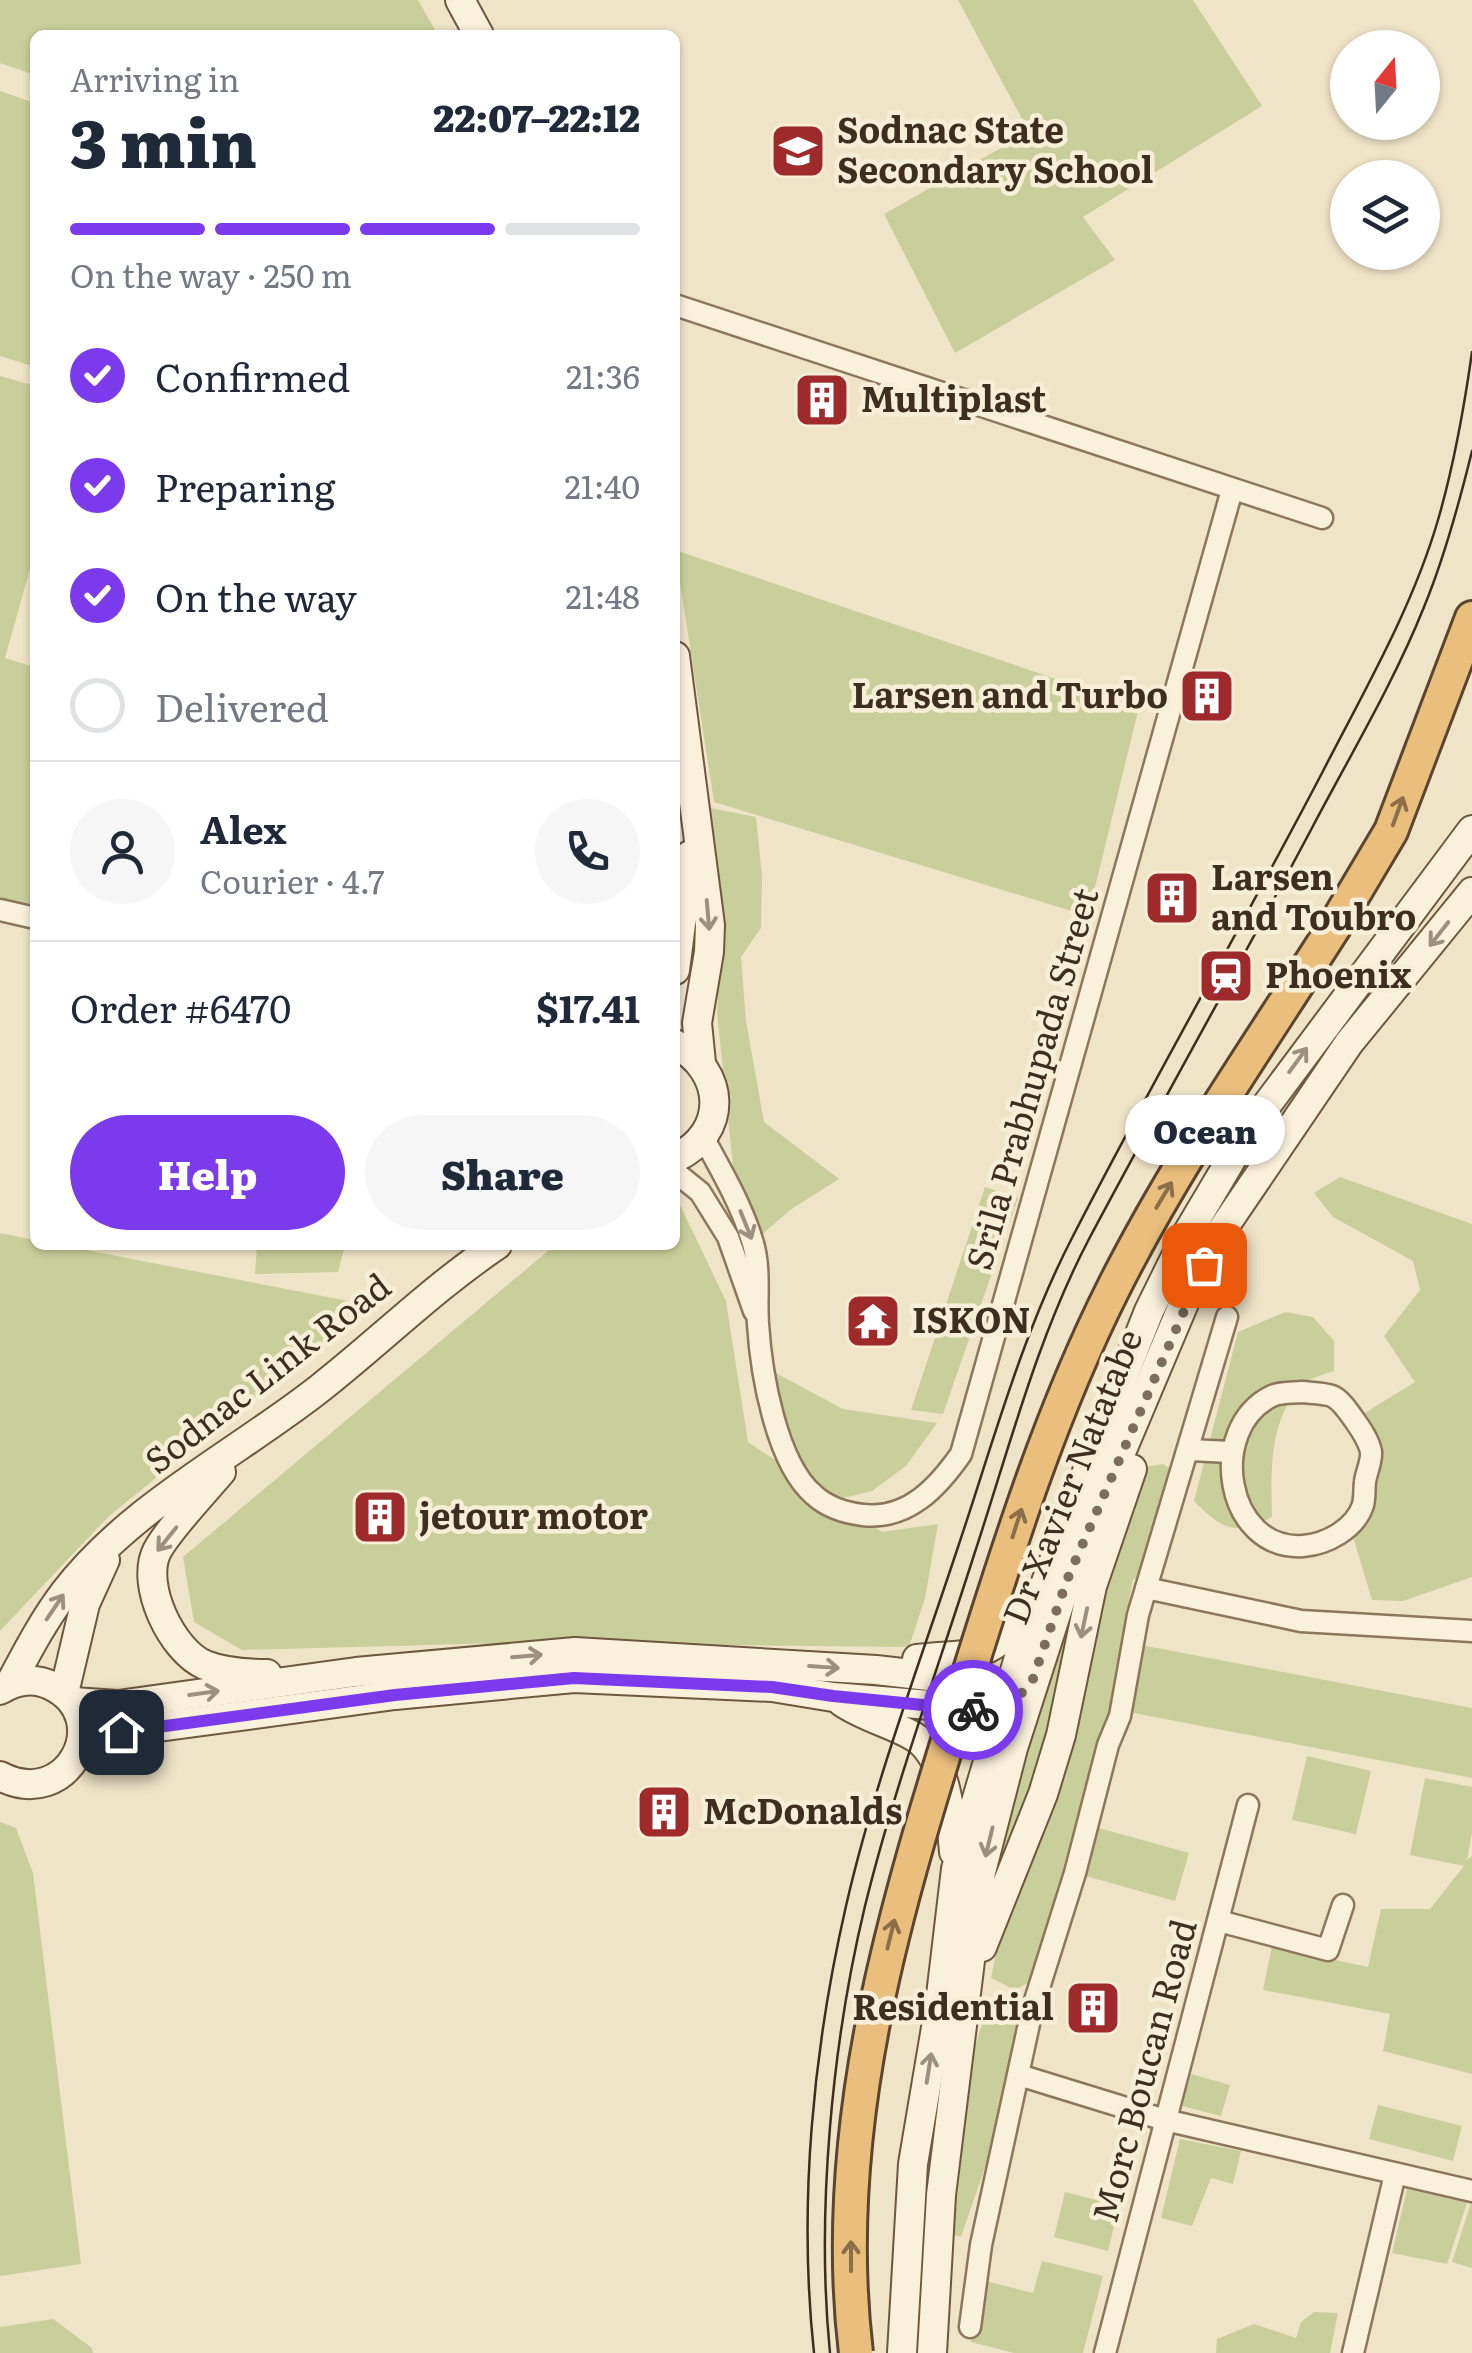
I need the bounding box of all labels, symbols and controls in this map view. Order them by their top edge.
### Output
north arrow [1330,30,1440,140]
map controls [1330,30,1440,270]
text: Arriving in [70,54,240,102]
text: 22:07–22:12 [433,87,640,144]
text: 3 min [70,91,257,188]
place label: Sodnac State Secondary School [837,102,1154,194]
school or university icon: Sodnac State Secondary School [768,121,828,181]
button: layers [1330,160,1440,270]
text: On the way · 250 m [70,250,352,298]
text: Confirmed [155,347,350,404]
icon: check [70,348,125,403]
text: 21:36 [566,351,640,399]
building icon: Multiplast [792,370,852,430]
place label: Multiplast [861,371,1047,423]
text: Preparing [155,457,335,514]
icon: check [70,458,125,513]
text: 21:40 [565,461,640,509]
text: On the way [155,567,357,624]
icon: check [70,568,125,623]
text: 21:48 [565,571,640,619]
building icon: Larsen and Turbo [1177,666,1237,726]
place label: Larsen and Turbo [852,667,1168,719]
text: Delivered [155,677,329,734]
one-way arrow [1390,796,1408,827]
button: person [70,799,175,904]
text: Alex [200,799,286,856]
button: phone [535,799,640,904]
place label: Larsen and Toubro [1211,849,1416,941]
text: Courier · 4.7 [200,856,385,904]
building icon: Larsen and Toubro [1142,868,1202,928]
street label: Srila Prabhupada Street [951,881,1110,1275]
one-way arrow [699,898,718,930]
one-way arrow [1428,920,1450,946]
station icon: Phoenix [1196,946,1256,1006]
place label: Phoenix [1265,947,1411,999]
text: Order #6470 [70,978,291,1035]
text: $17.41 [536,978,640,1035]
one-way arrow [1288,1047,1309,1074]
callout: Ocean [1124,1095,1284,1165]
text: Ocean [1153,1106,1257,1154]
button: Help [70,1115,345,1230]
button: Share [365,1115,640,1230]
one-way arrow [1154,1181,1174,1210]
one-way arrow [738,1209,756,1239]
pin [1162,1223,1247,1308]
icon: bag [1177,1238,1232,1293]
street label: Sodnac Link Road [132,1259,400,1484]
temple icon: ISKON [843,1291,903,1351]
place label: ISKON [912,1292,1031,1344]
street label: Dr Xavier Natatabe [987,1320,1153,1631]
building icon: jetour motor [350,1487,410,1547]
place label: jetour motor [419,1488,648,1540]
one-way arrow [1009,1508,1027,1539]
one-way arrow [157,1525,178,1552]
one-way arrow [44,1594,65,1622]
one-way arrow [1073,1606,1092,1638]
one-way arrow [510,1646,543,1665]
one-way arrow [808,1657,840,1676]
courier [923,1660,1023,1760]
icon: bike [946,1683,1001,1738]
one-way arrow [187,1684,220,1702]
pin [79,1690,164,1775]
icon: home [94,1705,149,1760]
building icon: McDonalds [634,1782,694,1842]
place label: McDonalds [703,1783,903,1835]
one-way arrow [979,1825,997,1857]
street label: Morc Boucan Road [1077,1913,1208,2228]
one-way arrow [883,1919,902,1950]
building icon: Residential [1063,1978,1123,2038]
place label: Residential [852,1979,1054,2031]
one-way arrow [920,2052,939,2085]
one-way arrow [842,2240,860,2272]

